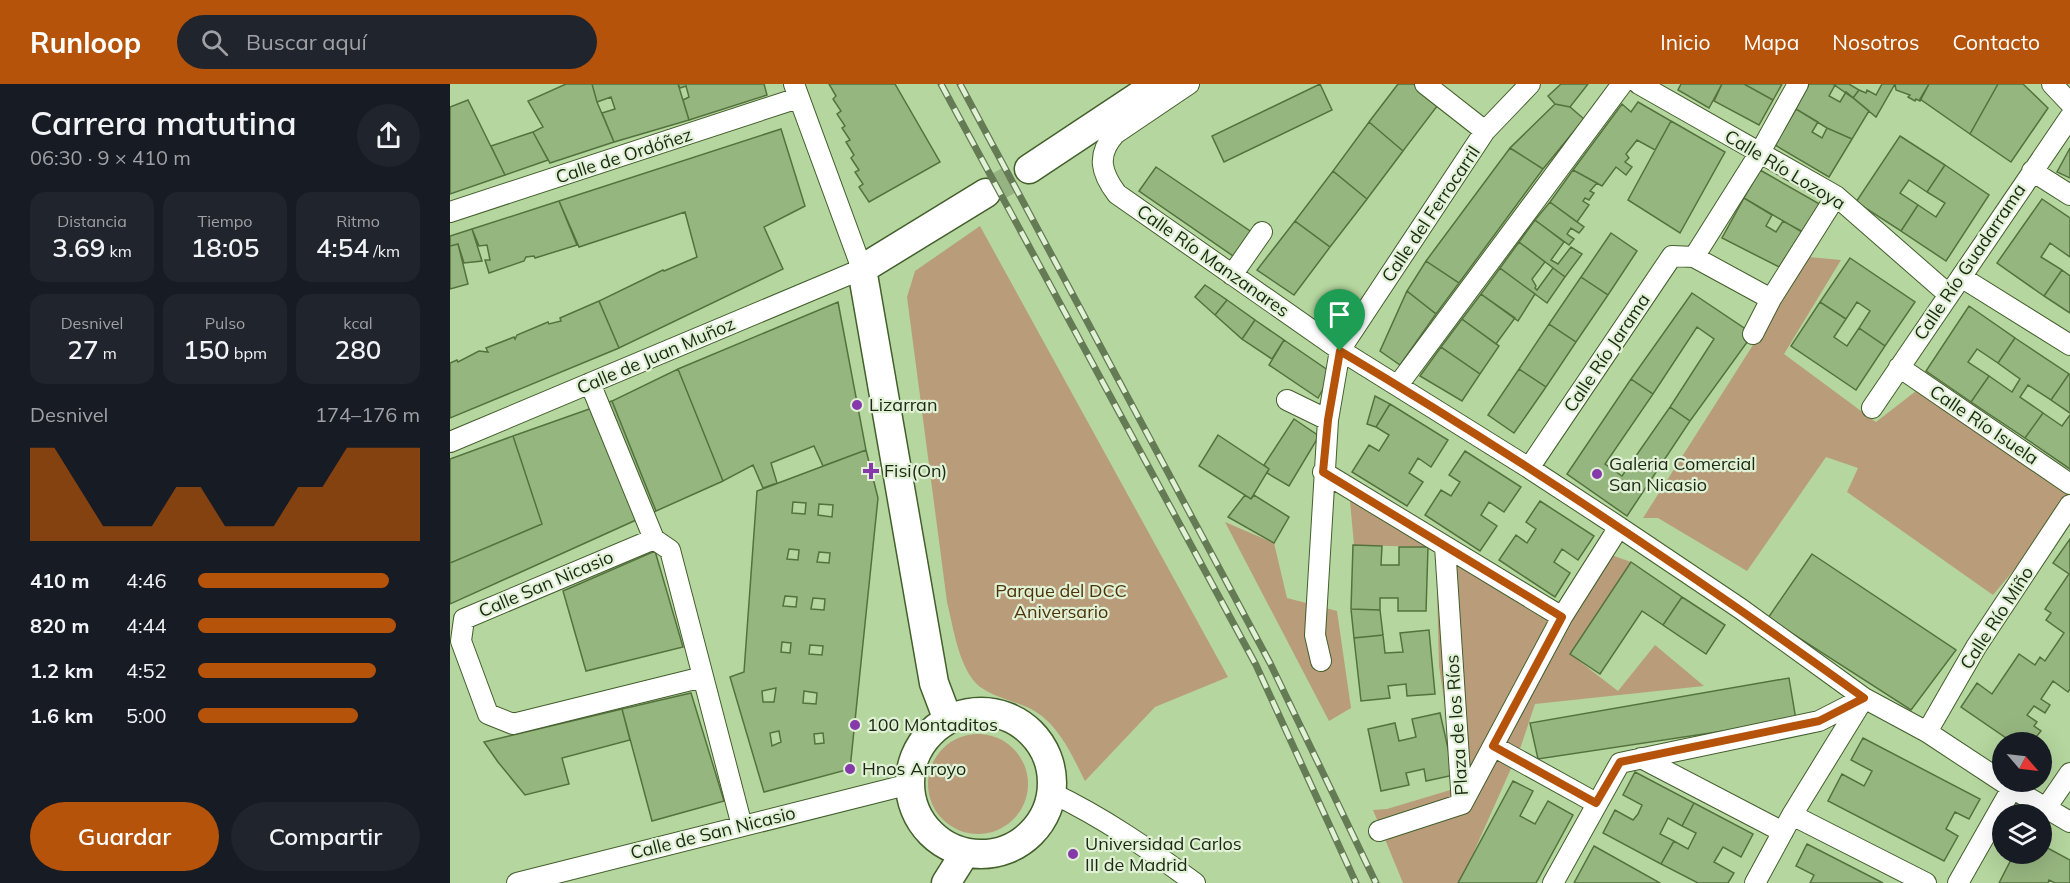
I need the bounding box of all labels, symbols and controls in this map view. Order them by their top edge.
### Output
search box [177,15,597,69]
text: Runloop [30,25,141,60]
icon: search [198,26,231,59]
text: Buscar aquí [246,28,367,56]
text: Inicio [1660,29,1710,55]
text: Mapa [1743,29,1799,55]
text: Nosotros [1832,29,1919,55]
text: Contacto [1952,29,2040,55]
text: Carrera matutina [30,102,297,143]
button: share [357,104,420,167]
street label: Calle de Ordóñez [553,123,695,188]
street label: Calle Río Lozoya [1721,124,1850,215]
street label: Calle del Ferrocarril [1376,141,1485,286]
text: 06:30 · 9 × 410 m [30,145,191,170]
street label: Calle Río Guadarrama [1909,179,2031,344]
street label: Calle Río Manzanares [1133,199,1294,322]
text: Distancia [57,211,127,231]
text: Tiempo [198,211,252,231]
text: Ritmo [336,211,380,231]
text: 3.69 [52,231,105,264]
text: 18:05 [191,231,259,264]
text: 4:54 [316,231,369,264]
text: km [105,241,132,261]
text: /km [369,241,400,261]
pin [1314,289,1365,351]
street label: Calle Río Jarama [1558,289,1655,416]
icon: arrive [1323,298,1356,331]
street label: Calle de Juan Muñoz [573,312,738,399]
text: Desnivel [61,313,123,333]
text: Pulso [205,313,245,333]
text: kcal [343,313,373,333]
text: 27 [67,333,98,366]
text: 150 [183,333,230,366]
text: 280 [335,333,381,366]
text: m [98,343,117,363]
text: bpm [230,343,267,363]
street label: Calle Río Isuela [1925,380,2043,469]
place label: Lizarran [869,393,937,416]
marker: Lizarran [850,398,864,412]
text: Desnivel [30,402,108,427]
text: 174–176 m [315,402,420,427]
place label: Galeria Comercial San Nicasio [1609,452,1756,496]
place label: Fisi(On) [884,459,947,482]
marker: Fisi(On) [862,462,880,480]
marker: Galeria Comercial San Nicasio [1590,467,1604,481]
street label: Calle San Nicasio [475,545,617,622]
street label: Calle Río Miño [1955,562,2038,674]
text: 410 m [30,568,89,593]
text: 4:46 [126,568,167,593]
park label: Parque del DCC Aniversario [995,579,1127,623]
text: 820 m [30,613,89,638]
text: 4:44 [126,613,167,638]
street label: Plaza de los Ríos [1440,654,1473,796]
text: 1.2 km [30,658,93,683]
text: 4:52 [126,658,167,683]
text: 1.6 km [30,703,93,728]
text: 5:00 [126,703,167,728]
place label: 100 Montaditos [867,713,998,736]
marker: 100 Montaditos [848,718,862,732]
north arrow [1992,732,2052,792]
map controls [1992,732,2052,864]
place label: Hnos Arroyo [862,757,966,780]
marker: Hnos Arroyo [843,762,857,776]
street label: Calle de San Nicasio [628,801,798,864]
button: Guardar [30,802,219,871]
button: Compartir [231,802,420,871]
button: layers [1992,804,2052,864]
place label: Universidad Carlos III de Madrid [1085,832,1242,876]
marker: Universidad Carlos III de Madrid [1066,847,1080,861]

